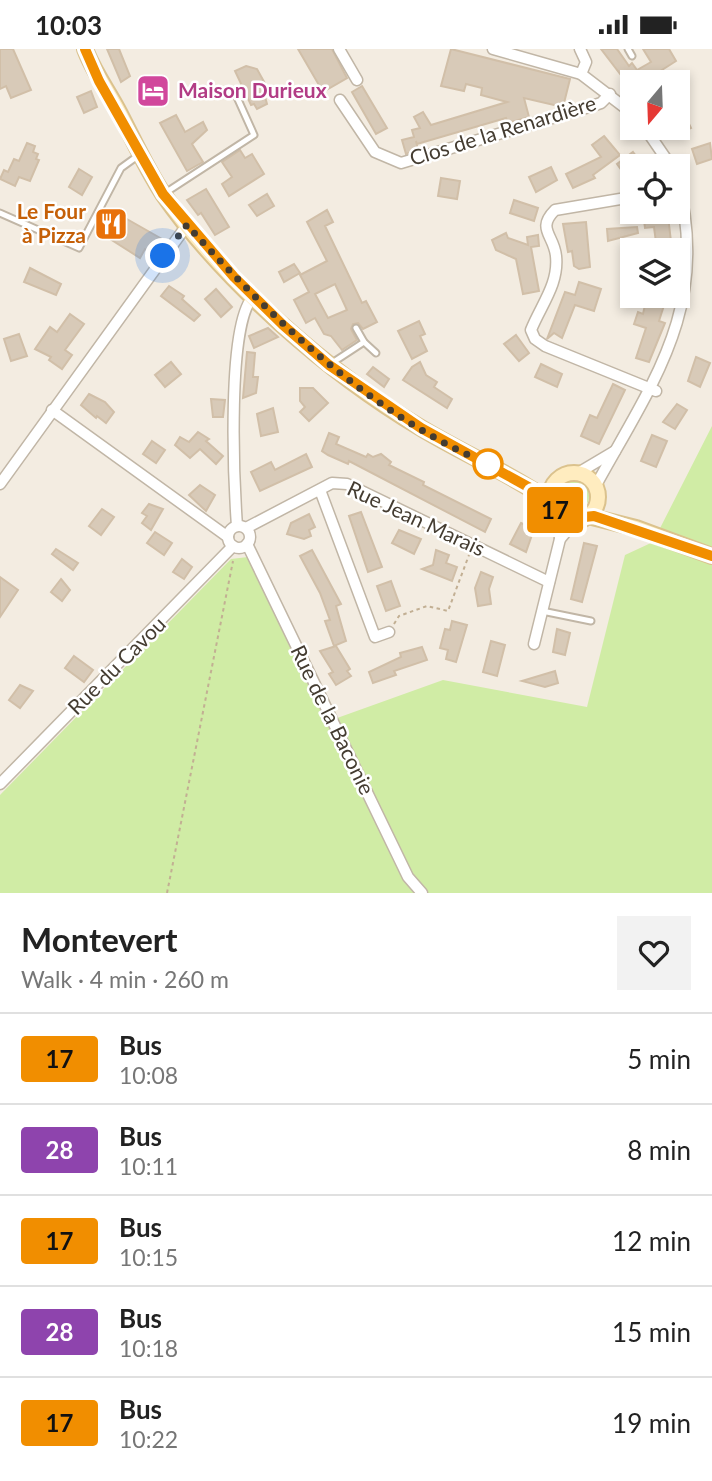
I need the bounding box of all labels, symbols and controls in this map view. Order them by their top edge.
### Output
text: 10:03 [35,9,102,41]
north arrow [620,70,690,140]
map controls [620,70,690,308]
hotel icon: Maison Durieux [134,72,172,110]
place label: Maison Durieux [178,77,327,102]
street label: Clos de la Renardière [406,89,599,170]
button: locate [620,154,690,224]
place label: Le Four à Pizza [17,198,86,247]
restaurant icon: Le Four à Pizza [92,205,130,243]
your location [145,238,180,273]
button: layers [620,238,690,308]
unlabelled marker [473,449,503,479]
street label: Rue Jean Marais [344,475,489,560]
line badge: 17 [524,487,586,533]
text: 17 [541,495,569,524]
street label: Rue du Cavou [62,611,170,719]
street label: Rue de la Baconie [286,640,380,798]
button: heart [617,916,691,990]
text: Montevert [21,919,177,959]
text: Walk · 4 min · 260 m [21,965,229,993]
text: Bus [119,1029,162,1061]
text: 5 min [627,1043,691,1075]
text: 17 [46,1044,73,1073]
text: 10:08 [119,1061,178,1089]
text: Bus [119,1120,162,1152]
text: 8 min [627,1134,691,1166]
text: 28 [46,1135,73,1164]
text: 10:11 [119,1152,178,1180]
text: Bus [119,1211,162,1243]
text: 12 min [612,1225,691,1257]
text: 17 [46,1226,73,1255]
text: 10:15 [119,1243,178,1271]
text: Bus [119,1302,162,1334]
text: 15 min [612,1316,691,1348]
text: 28 [46,1317,73,1346]
text: 10:18 [119,1334,178,1362]
text: Bus [119,1393,162,1425]
text: 19 min [612,1407,691,1439]
text: 17 [46,1408,73,1437]
text: 10:22 [119,1425,178,1453]

